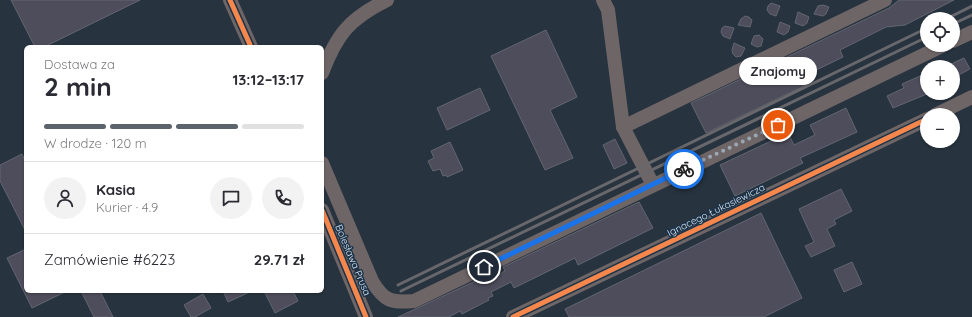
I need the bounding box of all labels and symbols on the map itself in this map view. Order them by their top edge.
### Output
callout: Znajomy [739,57,817,85]
pin [761,108,795,142]
courier [664,149,704,189]
street label: Ignacego Łukasiewicza [665,181,767,239]
street label: Bolesława Prusa [332,222,374,298]
pin [467,250,501,284]

